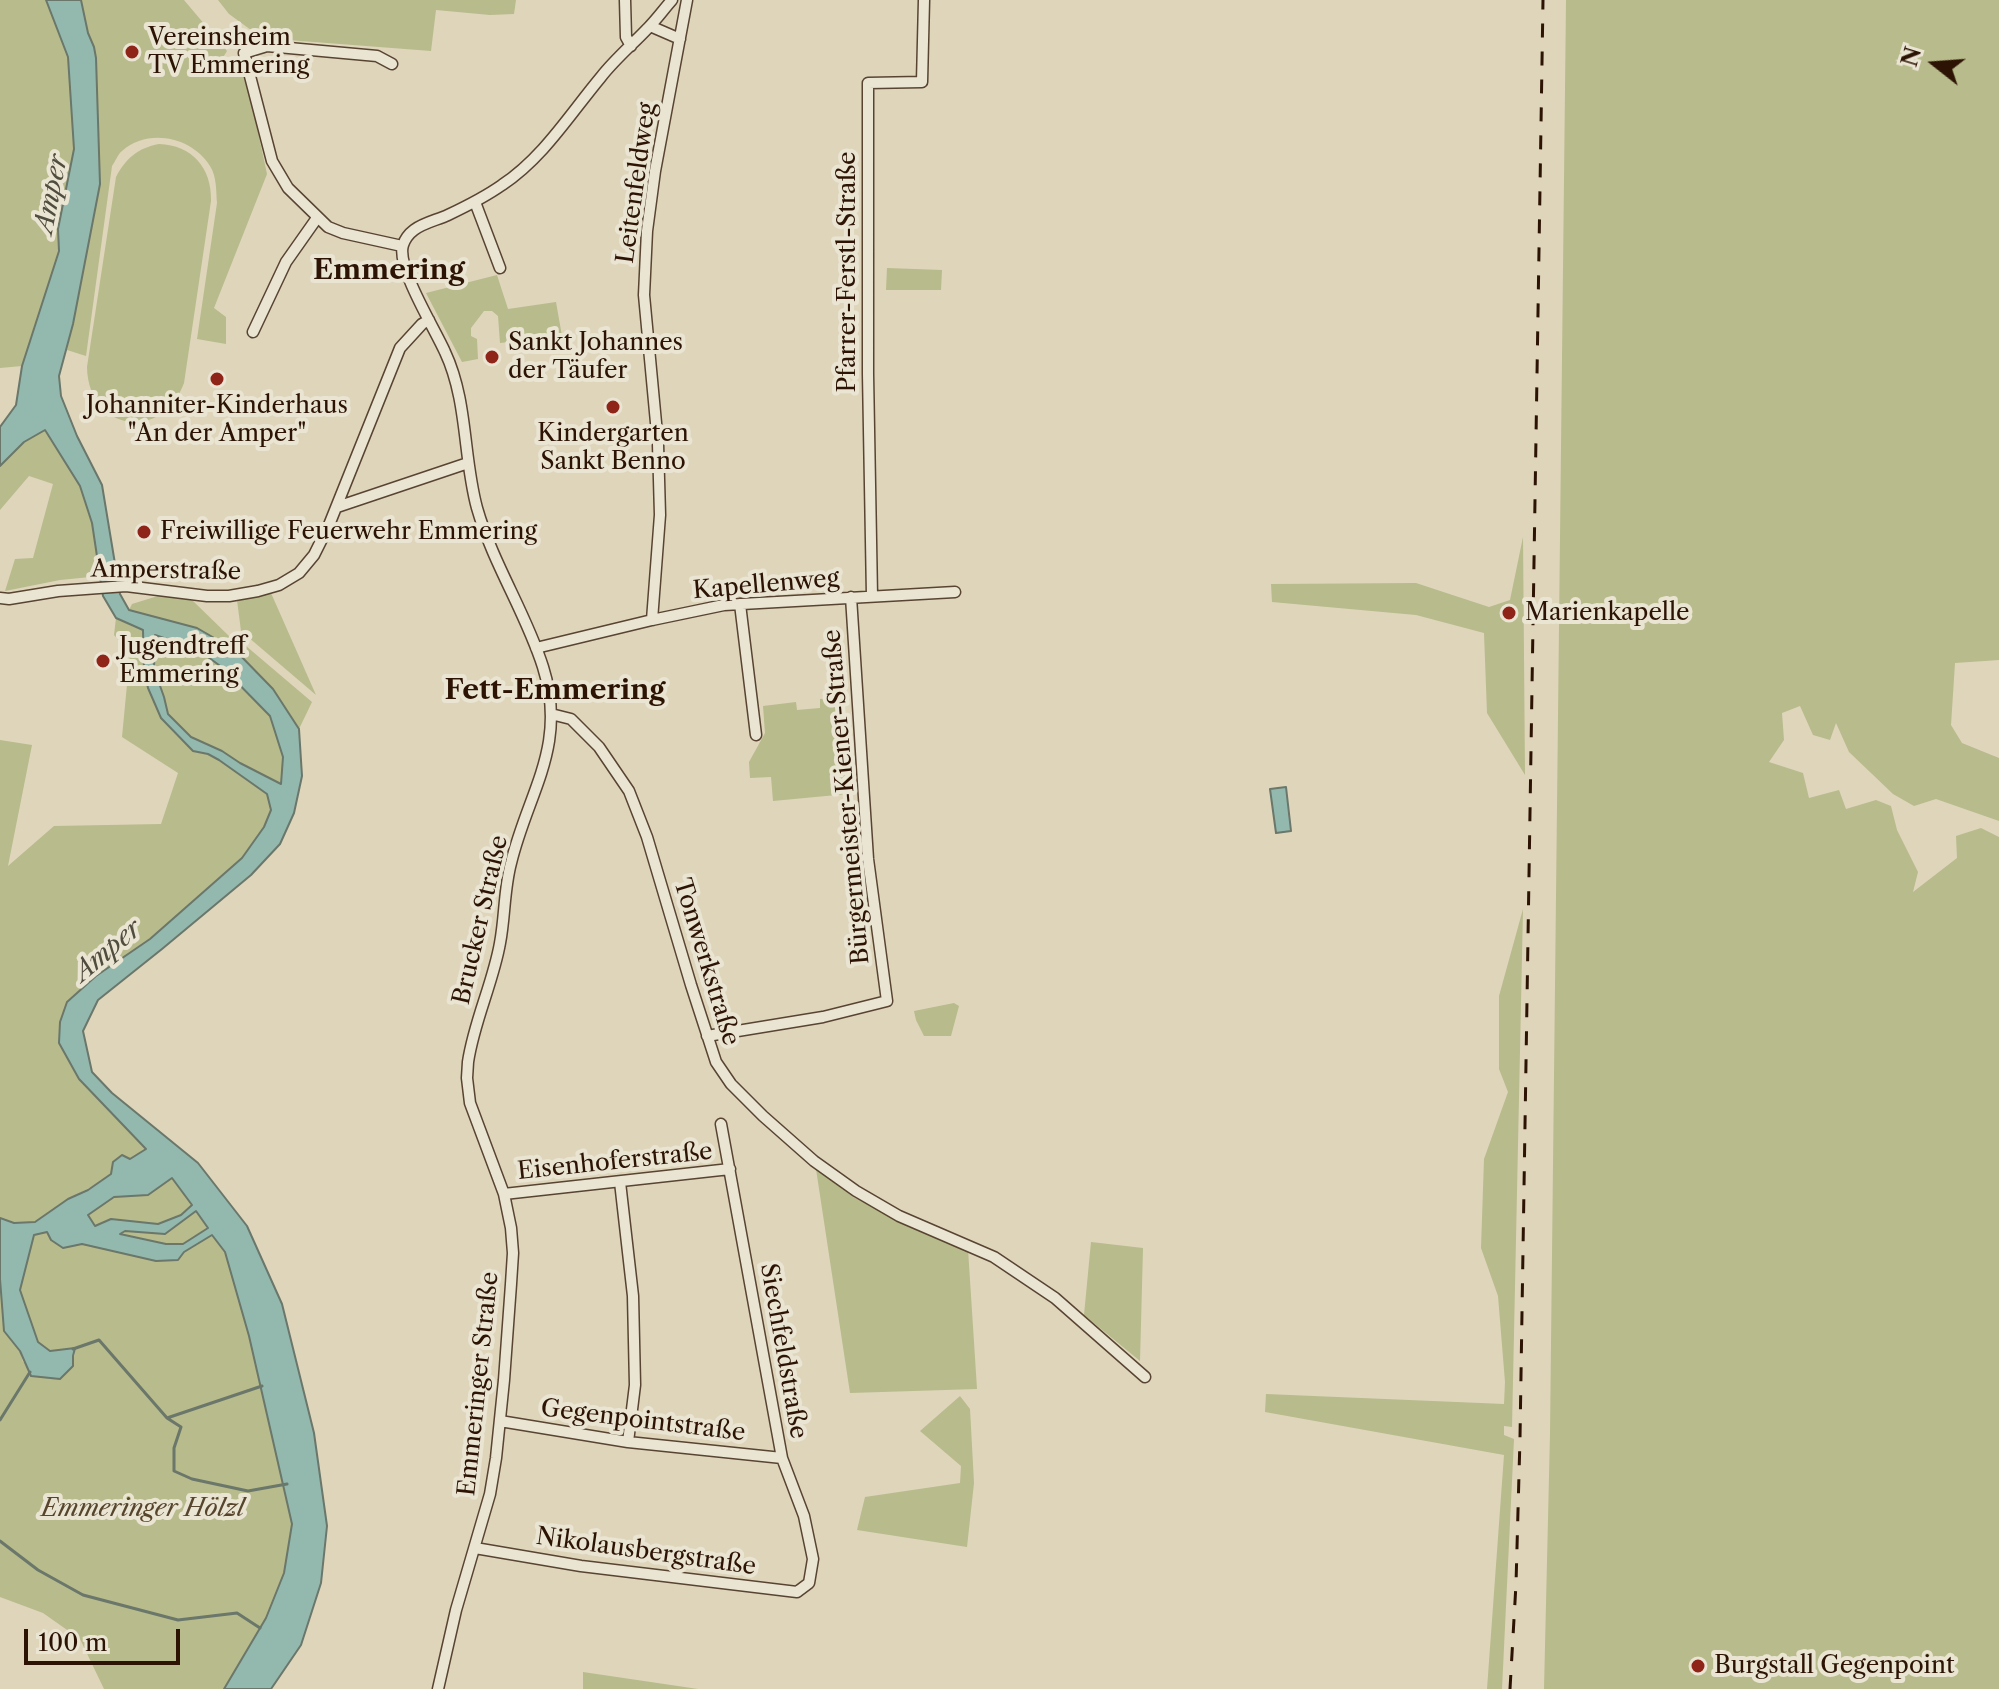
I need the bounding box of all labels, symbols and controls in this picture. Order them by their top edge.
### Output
place label: Vereinsheim TV Emmering [148,24,309,80]
north arrow [1895,24,1975,104]
marker: Vereinsheim TV Emmering [123,43,141,61]
text: N [1896,44,1927,70]
street label: Leitenfeldweg [611,101,663,265]
street label: Pfarrer-Ferstl-Straße [834,151,862,393]
water label: Amper [29,152,75,236]
district label: Emmering [313,254,465,288]
place label: Sankt Johannes der Täufer [508,329,683,385]
marker: Sankt Johannes der Täufer [483,348,501,366]
marker: Johanniter-Kinderhaus "An der Amper" [208,370,226,388]
place label: Johanniter-Kinderhaus "An der Amper" [86,392,348,448]
marker: Kindergarten Sankt Benno [604,398,622,416]
place label: Kindergarten Sankt Benno [537,420,689,476]
place label: Freiwillige Feuerwehr Emmering [160,518,537,546]
marker: Freiwillige Feuerwehr Emmering [135,523,153,541]
street label: Amperstraße [91,555,241,587]
street label: Kapellenweg [692,564,840,606]
place label: Marienkapelle [1525,599,1690,627]
marker: Marienkapelle [1500,604,1518,622]
street label: Bürgermeister-Kiener-Straße [818,628,876,966]
place label: Jugendtreff Emmering [119,633,246,689]
marker: Jugendtreff Emmering [94,652,112,670]
district label: Fett-Emmering [444,674,666,708]
street label: Brucker Straße [448,833,514,1007]
street label: Tonwerkstraße [667,875,745,1049]
water label: Amper [68,914,148,988]
street label: Eisenhoferstraße [516,1137,714,1187]
street label: Siechfeldstraße [753,1261,813,1441]
street label: Emmeringer Straße [453,1270,505,1498]
street label: Gegenpointstraße [539,1394,747,1448]
park label: Emmeringer Hölzl [41,1495,245,1523]
street label: Nikolausbergstraße [534,1522,758,1582]
scale bar [28,1613,184,1663]
text: 100 m [38,1628,107,1657]
place label: Burgstall Gegenpoint [1714,1652,1954,1680]
marker: Burgstall Gegenpoint [1689,1657,1707,1675]

